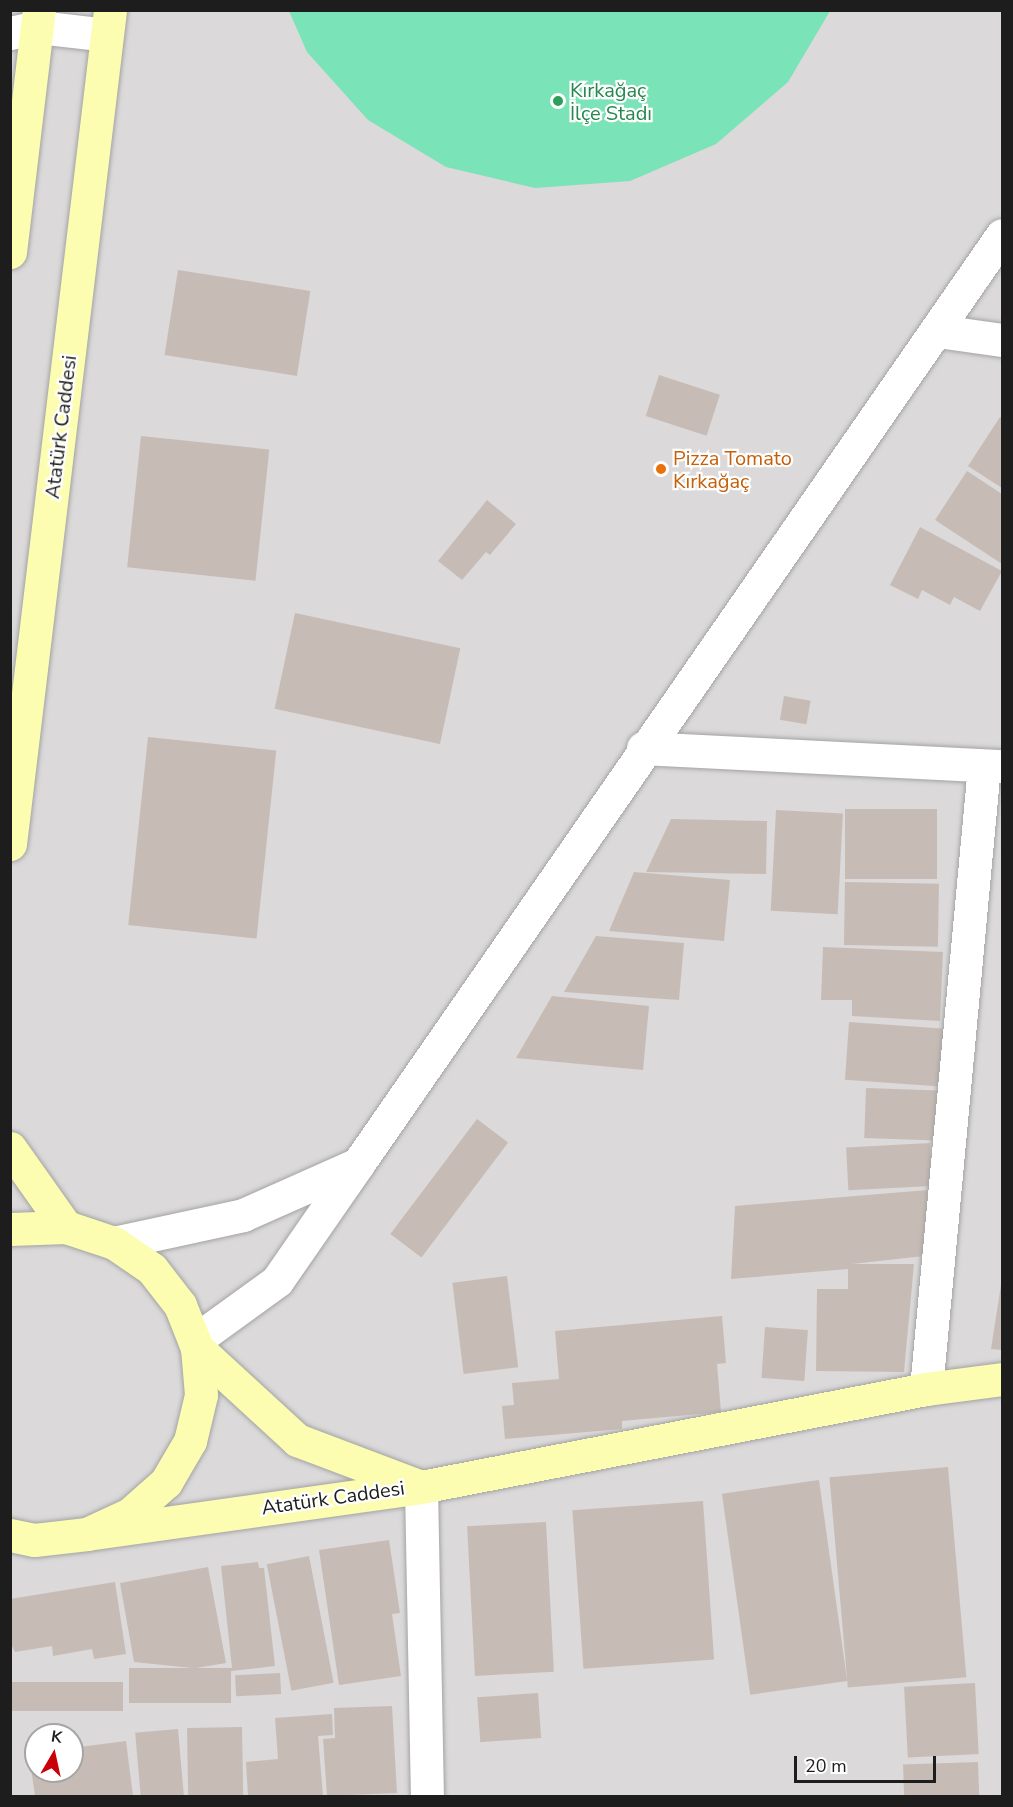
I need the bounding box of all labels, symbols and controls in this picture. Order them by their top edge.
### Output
place label: Kırkağaç İlçe Stadı [570,78,652,125]
marker: Kırkağaç İlçe Stadı [551,94,565,108]
street label: Atatürk Caddesi [40,354,82,500]
place label: Pizza Tomato Kırkağaç [673,446,792,493]
marker: Pizza Tomato Kırkağaç [654,462,668,476]
street label: Atatürk Caddesi [260,1476,406,1520]
north arrow [24,1723,84,1783]
text: K [50,1726,63,1749]
scale bar [797,1744,940,1782]
text: 20 m [805,1754,847,1778]

